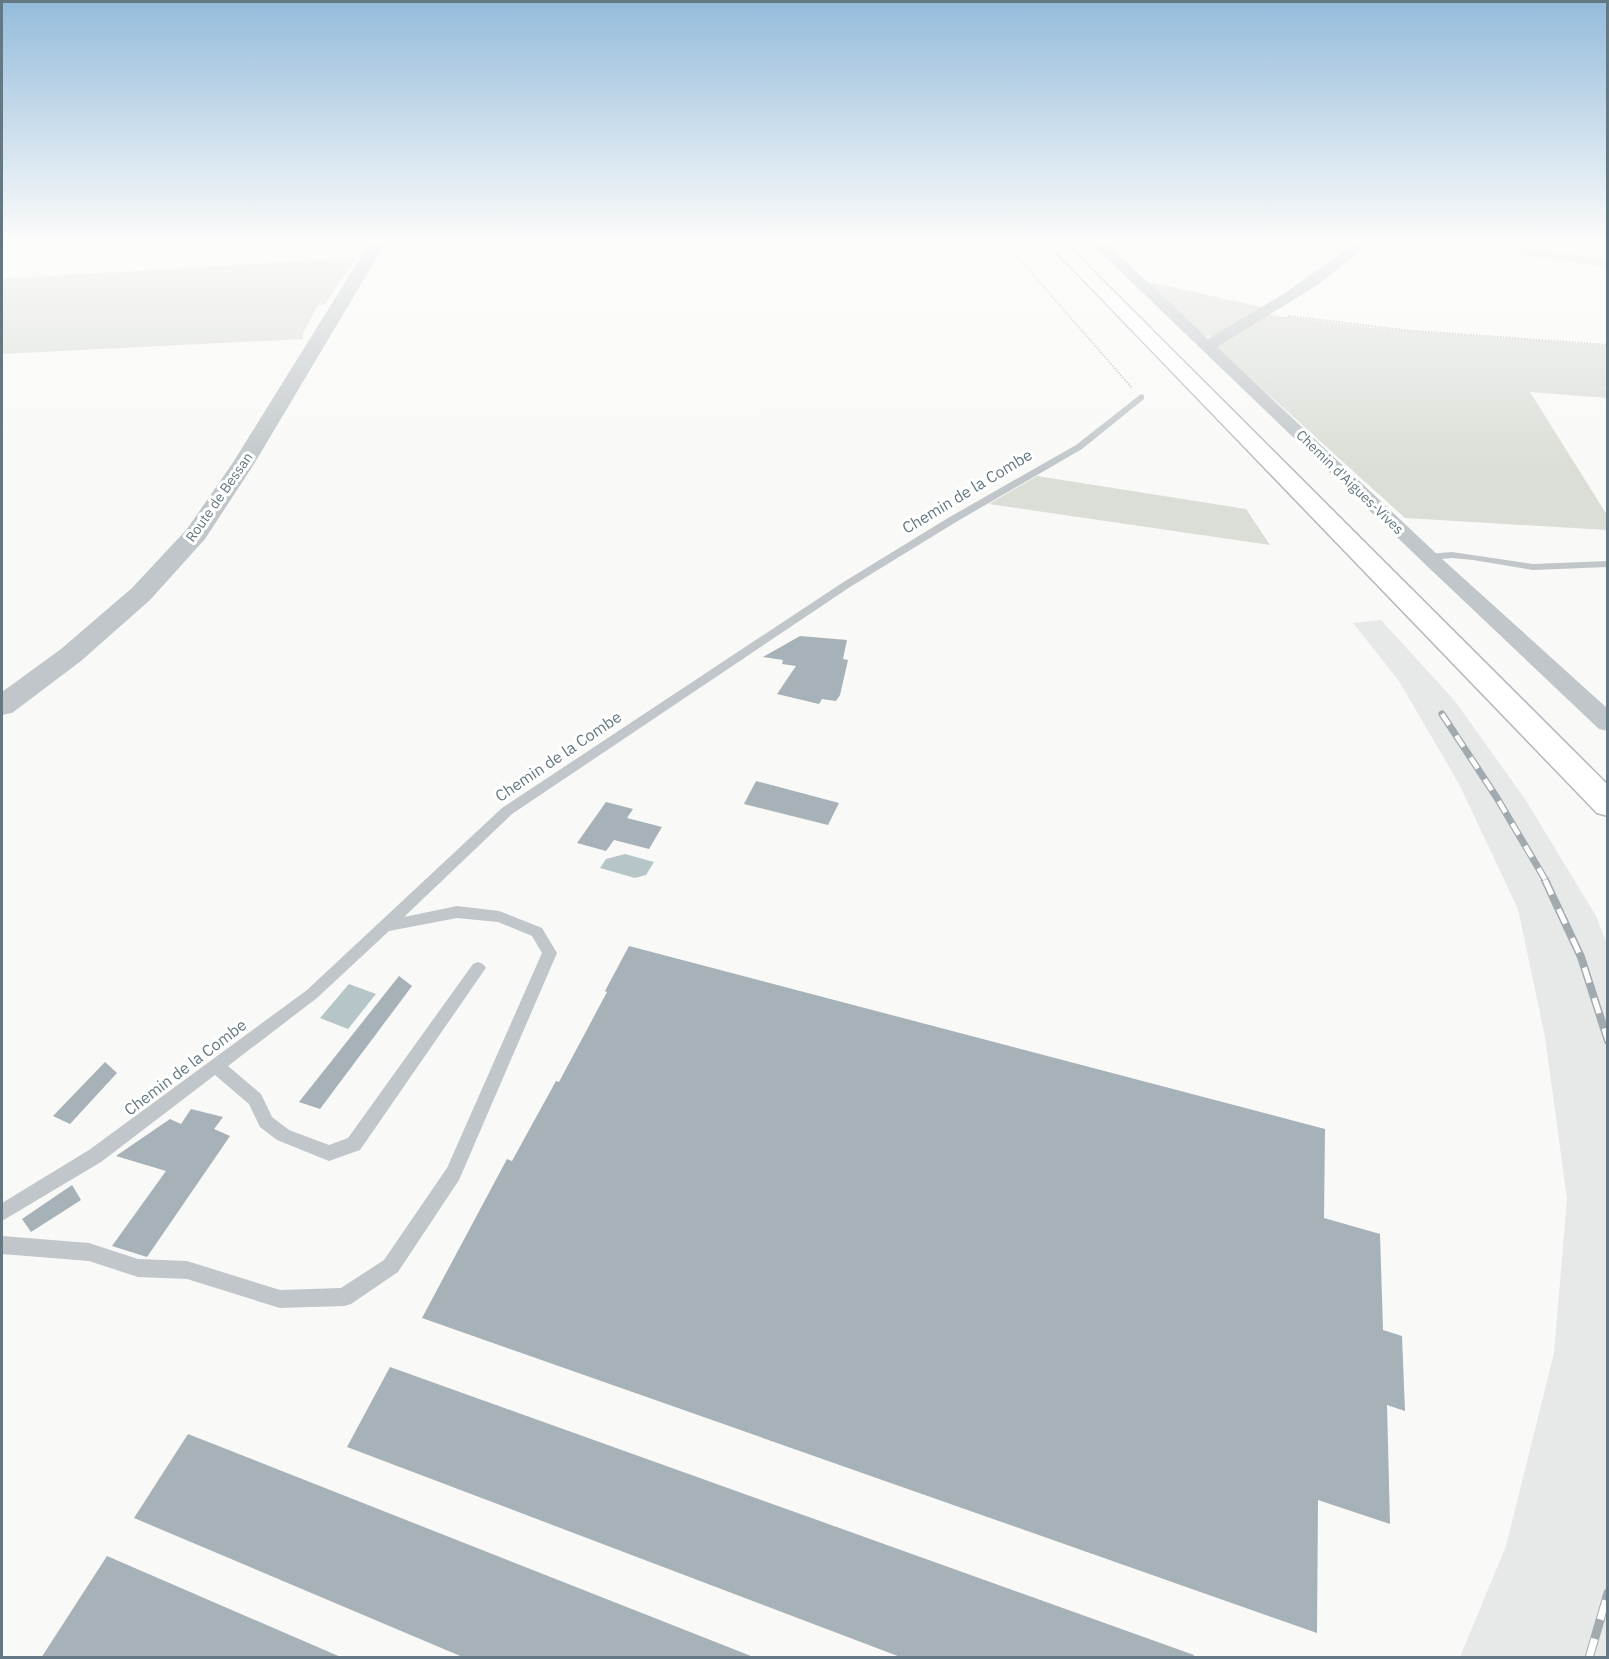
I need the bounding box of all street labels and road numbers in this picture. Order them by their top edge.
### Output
street label: Chemin d'Aigues-Vives [1292,426,1408,538]
street label: Chemin de la Combe [898,444,1036,538]
street label: Route de Bessan [181,449,257,545]
street label: Chemin de la Combe [491,706,625,806]
street label: Chemin de la Combe [120,1014,250,1120]

